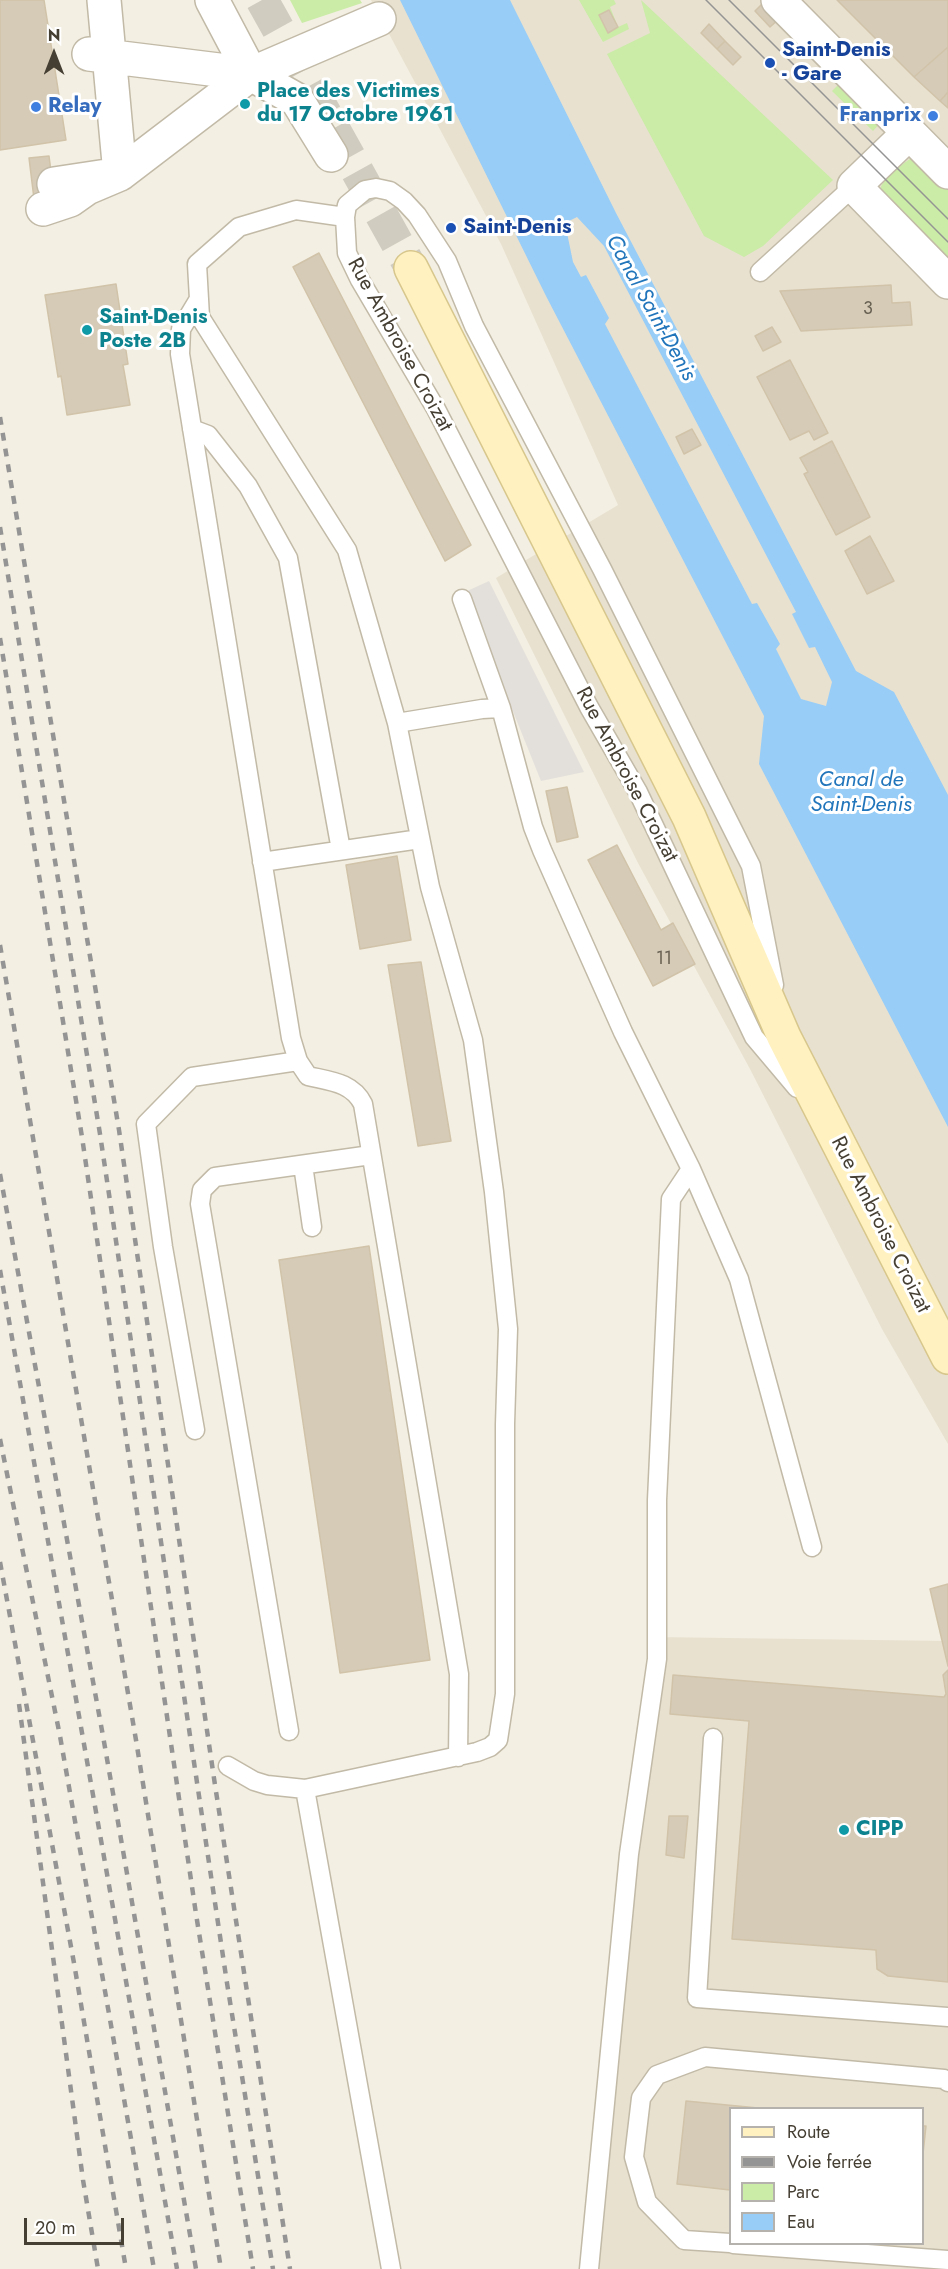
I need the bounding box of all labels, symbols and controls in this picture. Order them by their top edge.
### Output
north arrow [24,24,84,84]
text: N [48,24,60,47]
place label: Saint-Denis - Gare [782,38,891,88]
marker: Saint-Denis - Gare [763,56,777,70]
place label: Place des Victimes du 17 Octobre 1961 [257,79,454,129]
place label: Relay [48,94,101,120]
marker: Place des Victimes du 17 Octobre 1961 [238,97,252,111]
marker: Relay [29,100,43,114]
place label: Franprix [839,103,921,129]
marker: Franprix [926,109,940,123]
place label: Saint-Denis [463,215,572,241]
marker: Saint-Denis [444,221,458,235]
water label: Canal Saint-Denis [599,230,701,386]
street label: Rue Ambroise Croizat [341,254,457,436]
house number: 3 [863,299,873,321]
place label: Saint-Denis Poste 2B [99,305,208,355]
marker: Saint-Denis Poste 2B [80,323,94,337]
street label: Rue Ambroise Croizat [569,683,683,867]
water label: Canal de Saint-Denis [810,768,912,819]
house number: 11 [656,949,672,971]
street label: Rue Ambroise Croizat [825,1133,935,1317]
place label: CIPP [856,1817,904,1843]
marker: CIPP [837,1823,851,1837]
legend [729,2107,924,2245]
text: Route [787,2119,830,2145]
text: Voie ferrée [787,2149,872,2175]
text: Parc [787,2179,820,2205]
scale bar [27,2206,128,2244]
text: Eau [787,2209,815,2235]
text: 20 m [35,2215,75,2241]

